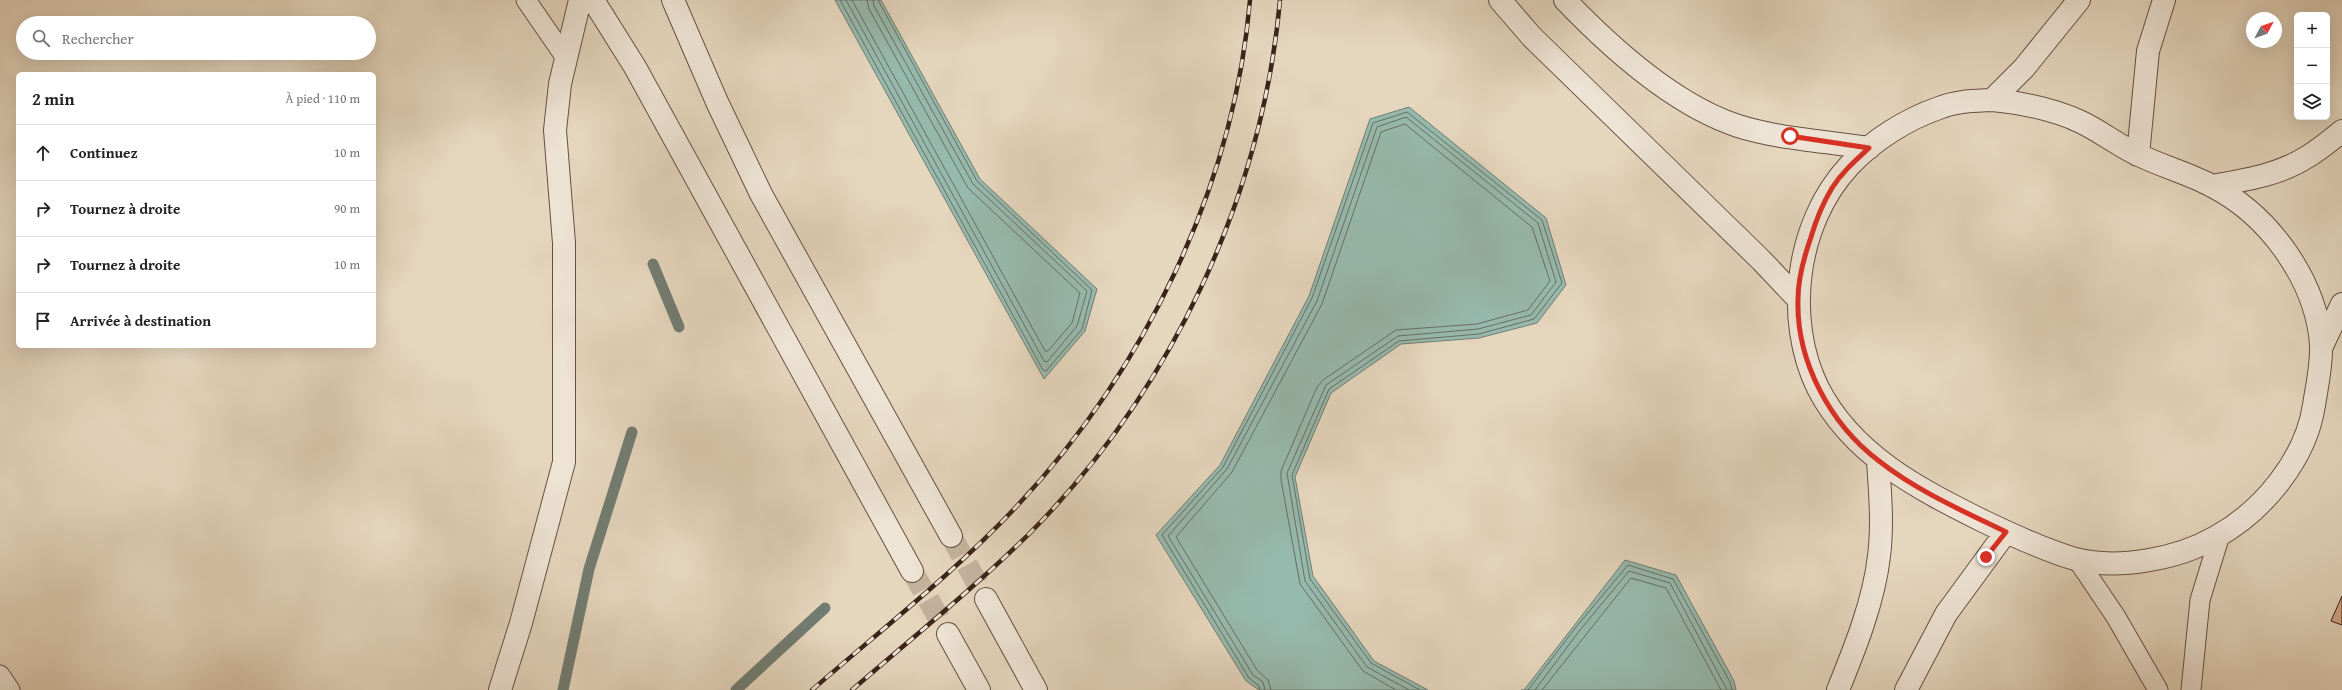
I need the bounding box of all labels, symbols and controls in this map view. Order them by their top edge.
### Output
north arrow [2246,12,2282,48]
map controls [2294,12,2330,120]
button: + [2294,12,2330,48]
search box [16,16,376,60]
icon: search [30,27,52,49]
text: Rechercher [62,28,134,49]
button: − [2294,48,2330,84]
button: layers [2294,84,2330,120]
text: 2 min [32,86,74,111]
text: À pied · 110 m [285,89,360,108]
route start [1781,127,1799,145]
icon: ahead [32,142,54,164]
text: Continuez [70,142,138,163]
text: 10 m [334,143,360,162]
icon: right [32,198,54,220]
text: Tournez à droite [70,198,180,219]
text: 90 m [334,199,360,218]
icon: right [32,254,54,276]
text: Tournez à droite [70,254,180,275]
text: 10 m [334,255,360,274]
icon: arrive [32,310,54,332]
text: Arrivée à destination [70,310,211,331]
route end [1977,548,1995,566]

